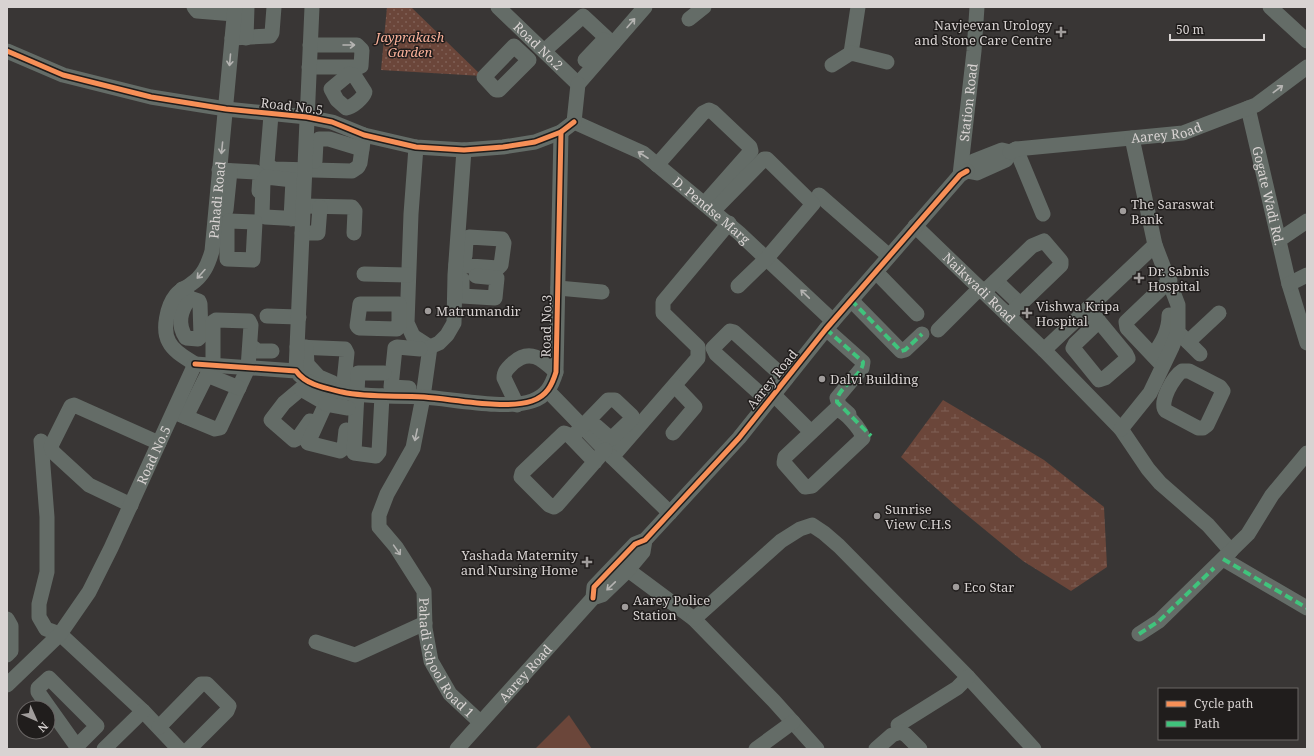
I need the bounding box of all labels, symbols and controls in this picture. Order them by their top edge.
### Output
place label: Navjeevan Urology and Stone Care Centre [914,16,1053,49]
scale bar [1170,16,1264,42]
one-way arrow [627,17,636,28]
street label: Road No.2 [510,18,567,74]
text: 50 m [1176,21,1204,38]
marker: Navjeevan Urology and Stone Care Centre [1055,26,1067,38]
park label: Jayprakash Garden [373,28,444,61]
one-way arrow [342,41,355,49]
one-way arrow [226,53,233,66]
street label: Station Road [955,62,982,142]
one-way arrow [1272,84,1283,93]
street label: Road No.5 [260,93,324,119]
street label: Aarey Road [1130,118,1204,147]
one-way arrow [218,141,225,154]
street label: Gogate Wadi Rd. [1248,144,1289,247]
one-way arrow [637,150,649,158]
street label: Pahadi Road [204,160,229,239]
street label: D. Pendse Marg [669,173,754,248]
place label: The Saraswat Bank [1131,195,1215,228]
marker: The Saraswat Bank [1118,206,1128,216]
street label: Naikwadi Road [939,248,1019,327]
place label: Dr. Sabnis Hospital [1148,262,1209,295]
one-way arrow [196,269,205,280]
marker: Dr. Sabnis Hospital [1133,272,1145,284]
one-way arrow [800,290,810,299]
street label: Road No.3 [536,295,556,357]
place label: Vishwa Kripa Hospital [1036,297,1120,330]
place label: Matrumandir [436,302,521,320]
marker: Matrumandir [423,306,433,316]
marker: Vishwa Kripa Hospital [1021,307,1033,319]
street label: Aarey Road [742,345,802,412]
place label: Dalvi Building [830,370,918,388]
marker: Dalvi Building [817,374,827,384]
street label: Road No.5 [132,423,175,487]
one-way arrow [411,428,419,441]
place label: Sunrise View C.H.S [885,500,951,533]
marker: Sunrise View C.H.S [872,511,882,521]
one-way arrow [393,544,401,555]
place label: Yashada Maternity and Nursing Home [461,546,579,579]
marker: Yashada Maternity and Nursing Home [581,556,593,568]
place label: Eco Star [964,578,1014,596]
one-way arrow [606,581,616,591]
marker: Eco Star [951,582,961,592]
place label: Aarey Police Station [633,591,710,624]
street label: Pahadi School Road 1 [415,597,478,721]
marker: Aarey Police Station [620,602,630,612]
street label: Aarey Road [495,641,556,706]
legend [1158,688,1298,740]
text: Cycle path [1194,695,1254,712]
north arrow [16,700,56,740]
text: Path [1194,715,1220,732]
text: N [35,719,52,736]

